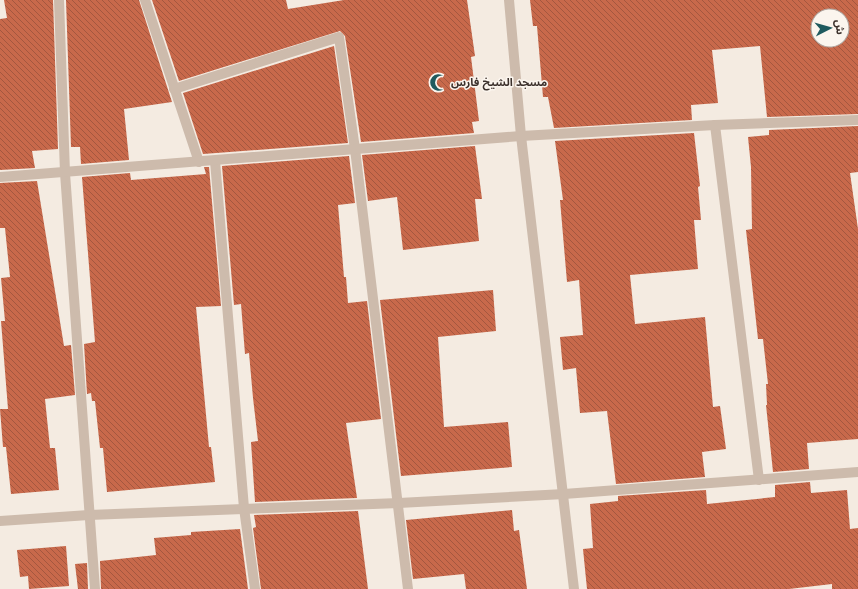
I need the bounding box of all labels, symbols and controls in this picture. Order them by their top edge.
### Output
north arrow [810,8,850,48]
text: ش [831,19,849,35]
mosque icon: مسجد الشيخ فارس [428,72,448,92]
place label: مسجد الشيخ فارس [451,74,547,91]

